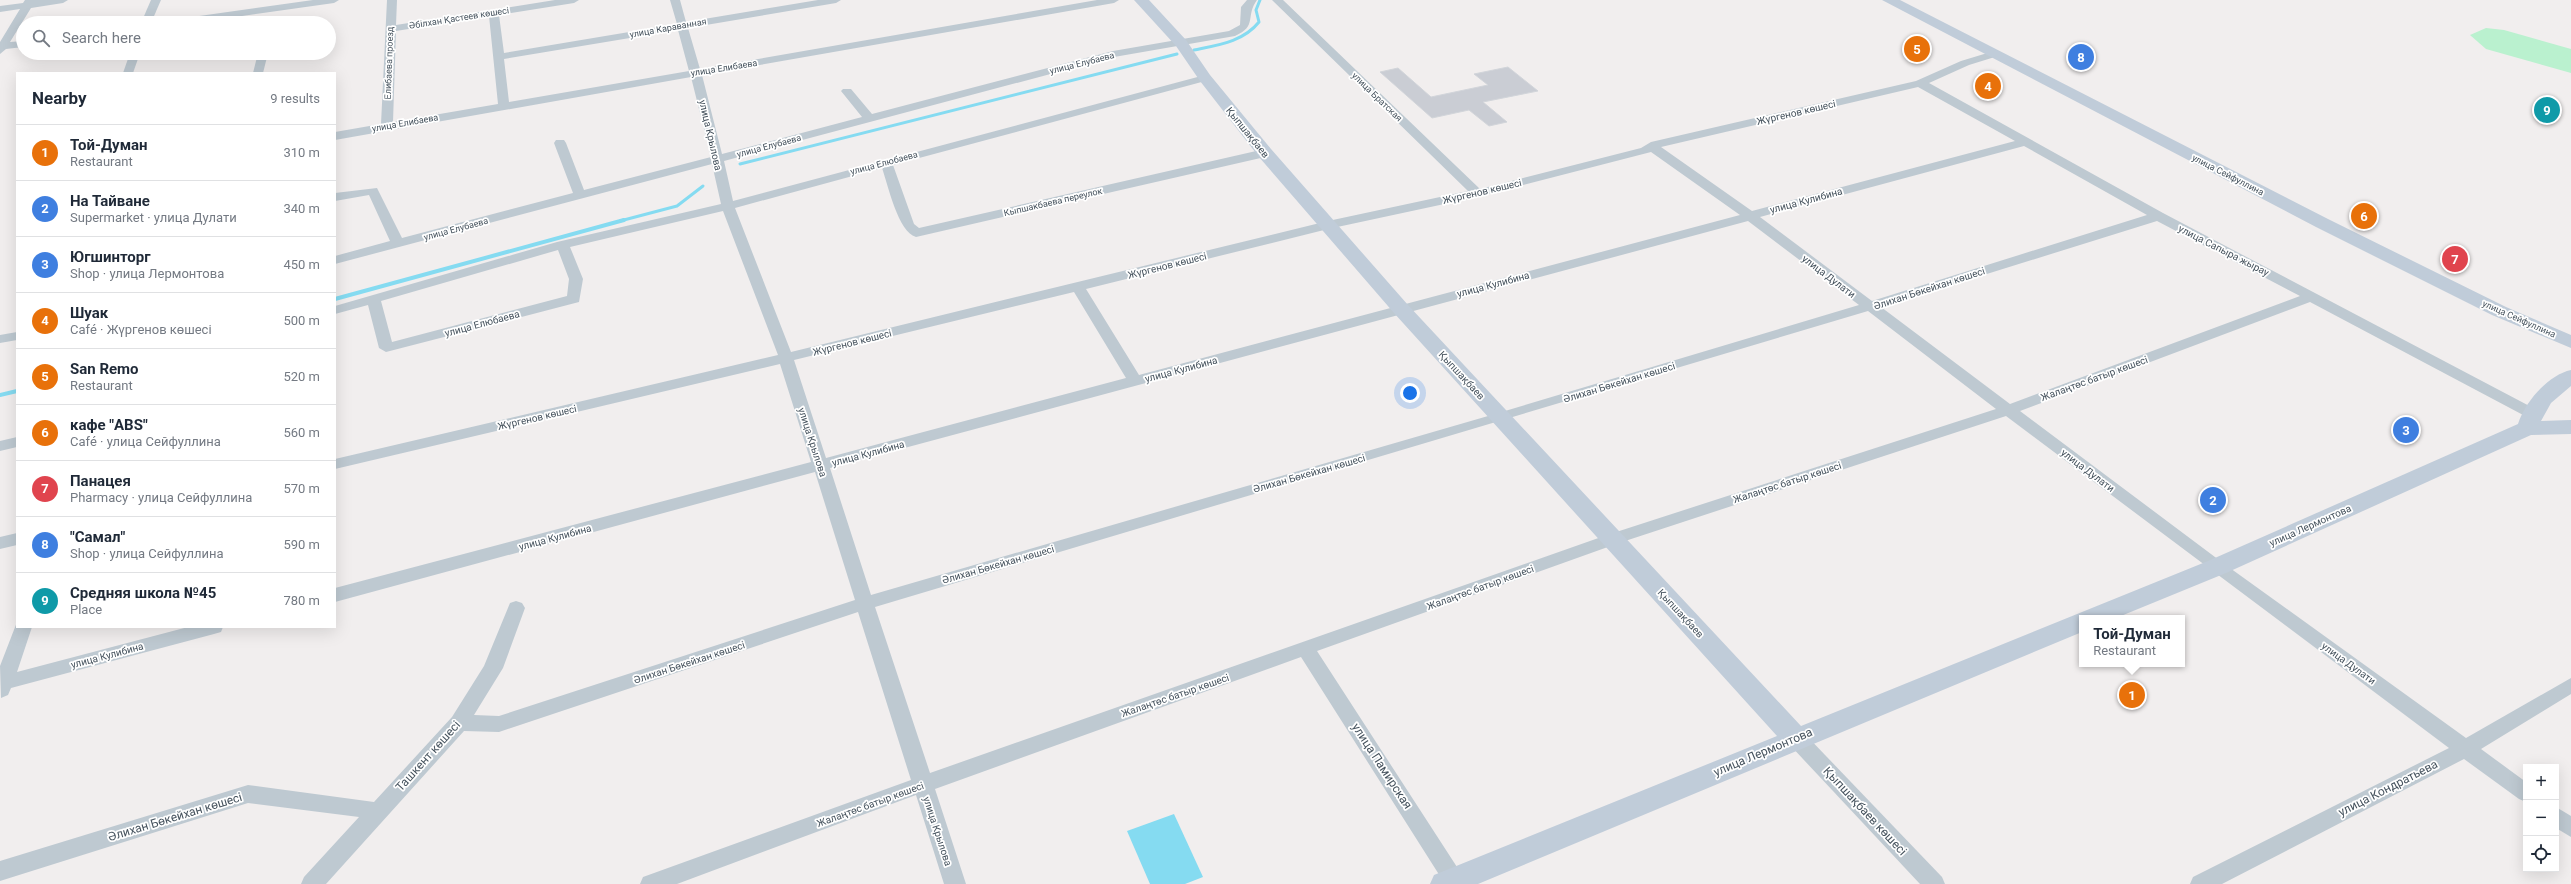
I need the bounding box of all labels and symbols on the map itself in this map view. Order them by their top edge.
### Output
street label: Әбілхан Қастеев көшесі [408,5,510,31]
street label: улица Караванная [629,16,707,40]
street label: Елибаева проезд [383,26,395,99]
pin: 5 [1904,34,1930,64]
pin: 8 [2068,42,2094,72]
street label: улица Елубаева [1049,50,1115,76]
street label: улица Елибаева [690,58,758,78]
street label: улица Братская [1350,71,1404,124]
pin: 4 [1975,71,2001,101]
pin: 9 [2534,95,2560,125]
street label: Жүргенов көшесі [1756,98,1837,127]
street label: улица Крылова [697,99,724,172]
street label: Қыпшақбаев [1224,105,1272,160]
street label: улица Елибаева [371,112,439,134]
street label: улица Елубаева [736,133,802,159]
street label: улица Елюбаева [849,149,919,177]
street label: улица Сейфуллина [2191,153,2266,197]
street label: Жүргенов көшесі [1442,177,1523,206]
street label: Кыпшакбаева переулок [1003,186,1103,218]
street label: улица Кулибина [1769,186,1844,215]
pin: 6 [2351,201,2377,231]
street label: улица Елубаева [423,216,489,242]
street label: улица Сапыра жырау [2177,223,2271,278]
pin: 7 [2442,244,2468,274]
street label: Жүргенов көшесі [1127,250,1208,281]
street label: улица Дулати [1800,253,1858,300]
street label: Әлихан Бөкейхан көшесі [1872,265,1986,312]
street label: улица Кулибина [1456,270,1531,299]
street label: улица Сейфуллина [2481,298,2557,340]
street label: улица Елюбаева [444,308,521,339]
street label: Жүргенов көшесі [812,327,893,358]
street label: Қыпшақбаев [1436,349,1487,402]
street label: Жалаңтөс батыр көшесі [2039,354,2149,403]
street label: улица Кулибина [1144,355,1219,384]
street label: Әлихан Бөкейхан көшесі [1562,360,1676,405]
your location [1400,383,1420,403]
street label: Жүргенов көшесі [497,403,578,432]
street label: улица Крылова [796,406,829,478]
pin: 3 [2393,415,2419,445]
street label: улица Кулибина [831,439,906,468]
street label: улица Дулати [2059,447,2117,494]
street label: Әлихан Бөкейхан көшесі [1252,452,1367,495]
street label: Жалаңтөс батыр көшесі [1732,460,1843,505]
pin: 2 [2200,485,2226,515]
street label: улица Лермонтова [2268,502,2353,548]
street label: улица Кулибина [518,523,593,552]
street label: Әлихан Бөкейхан көшесі [941,543,1056,586]
street label: Жалаңтөс батыр көшесі [1425,563,1535,612]
street label: Қыпшақбаев [1655,587,1706,640]
street label: Әлихан Бөкейхан көшесі [632,639,746,686]
street label: улица Дулати [2320,640,2378,687]
street label: улица Кулибина [70,641,145,670]
street label: Жалаңтөс батыр көшесі [1120,672,1230,719]
pin: 1 [2119,680,2145,710]
street label: Ташкент көшесі [393,718,463,794]
street label: улица Памирская [1349,720,1415,812]
street label: улица Лермонтова [1712,725,1814,779]
street label: улица Кондратьева [2336,757,2440,819]
street label: Қыпшақбаев көшесі [1820,764,1910,858]
street label: Жалаңтөс батыр көшесі [815,780,925,829]
street label: Әлихан Бөкейхан көшесі [106,790,244,844]
street label: улица Крылова [921,795,954,867]

